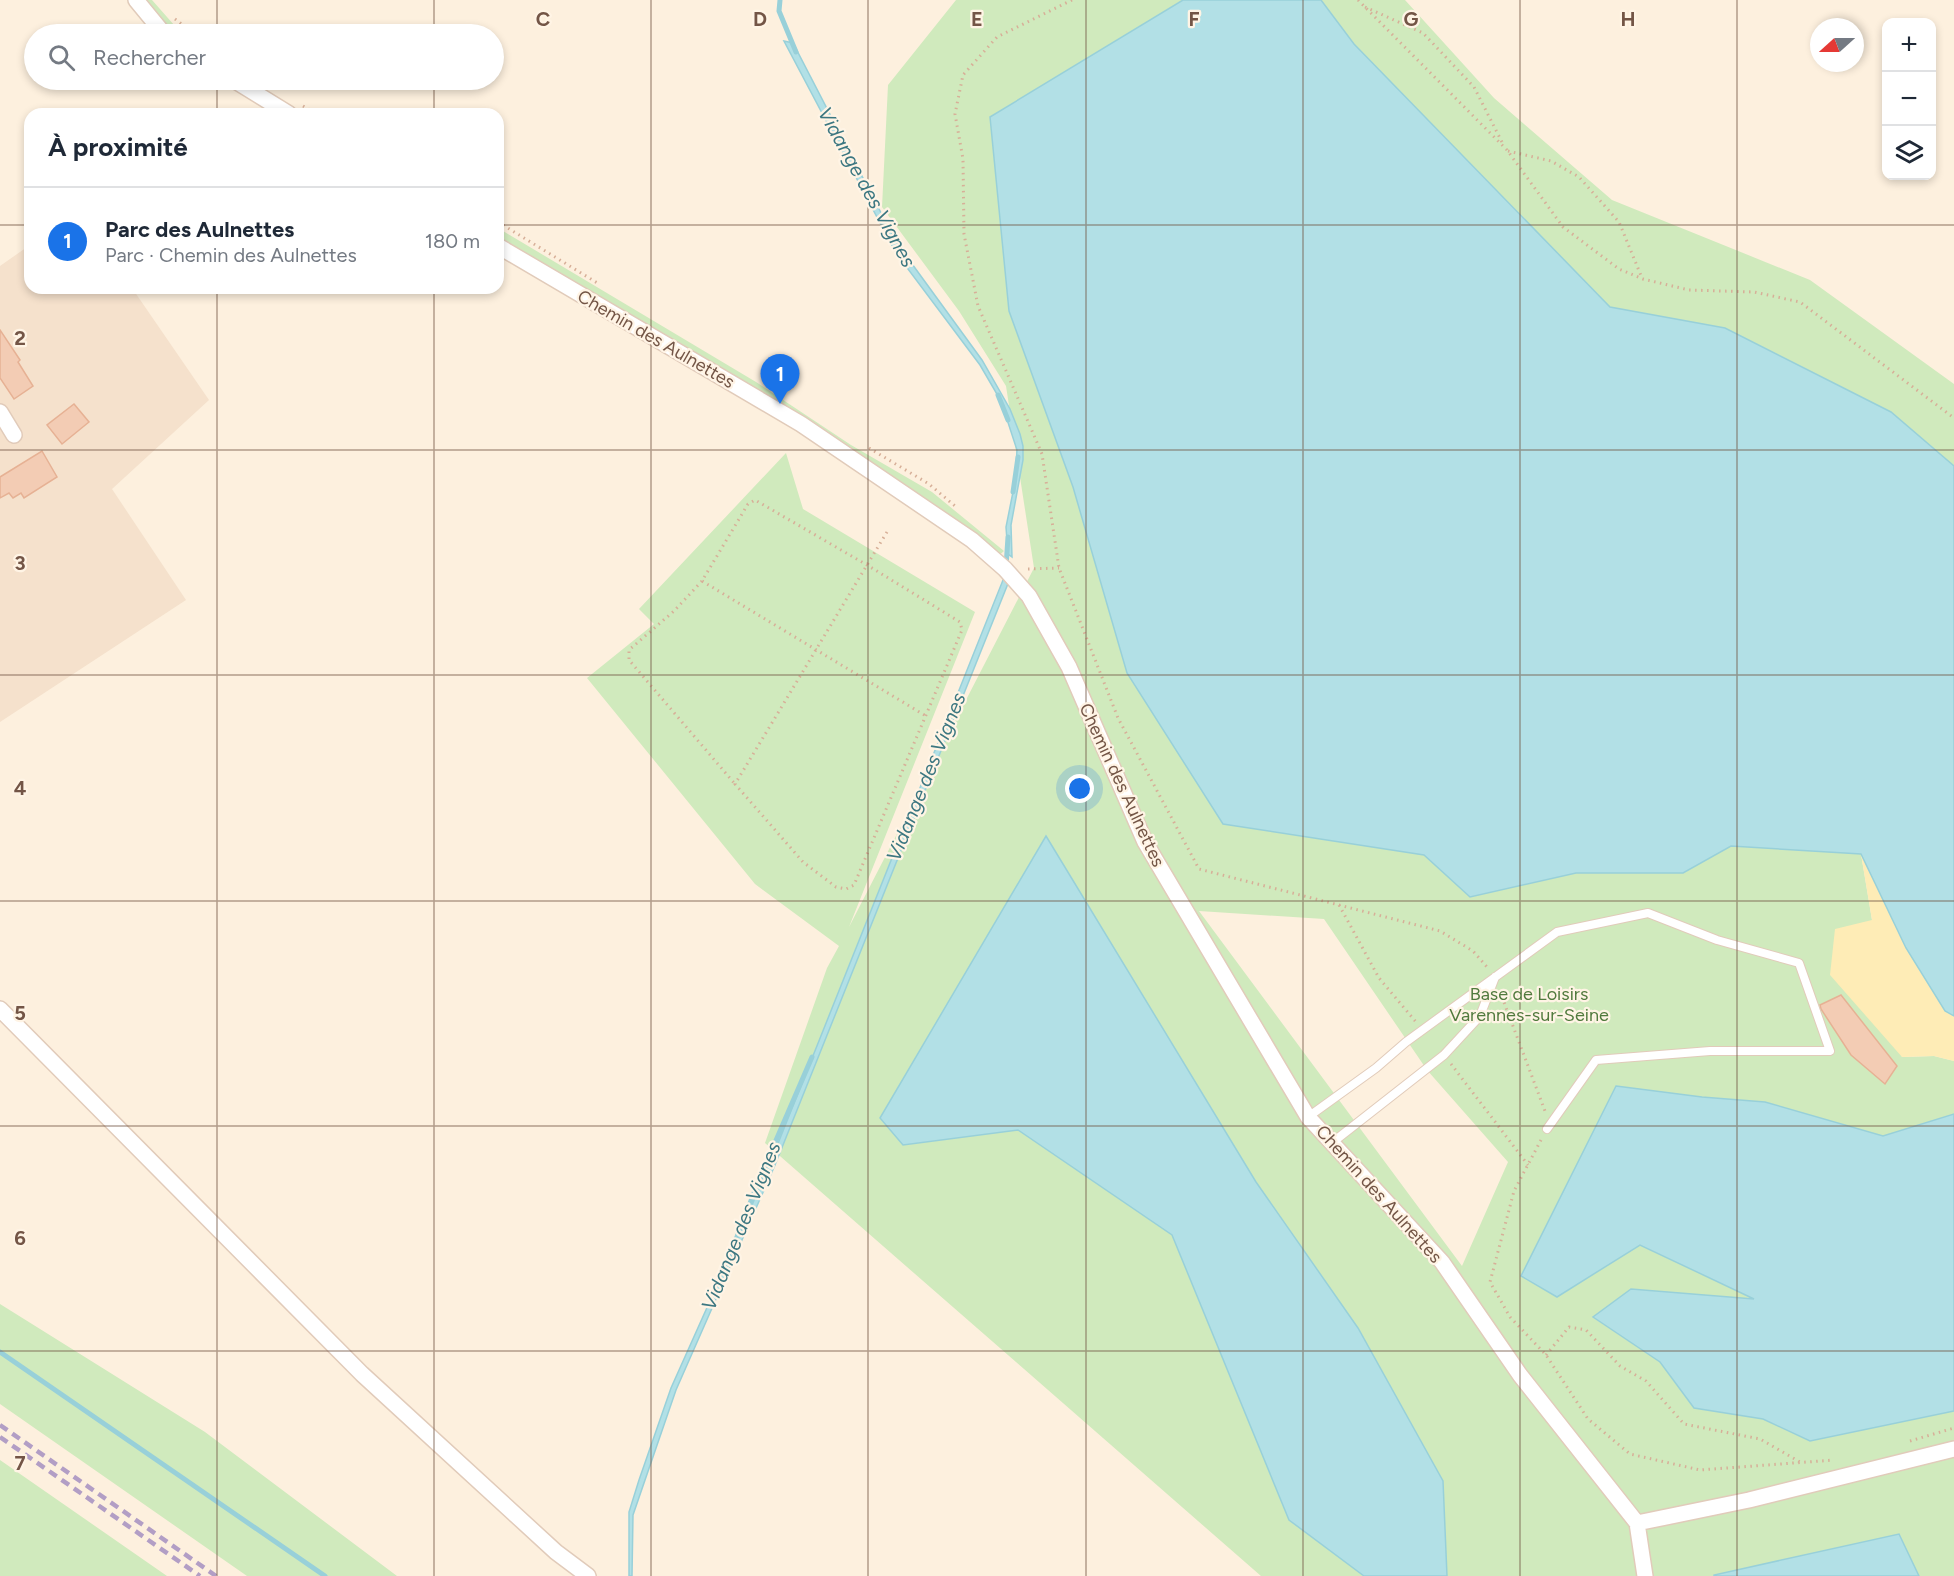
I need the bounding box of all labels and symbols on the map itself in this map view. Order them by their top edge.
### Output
text: C [536,7,550,31]
text: D [753,7,767,31]
text: E [971,7,983,31]
text: F [1188,7,1200,31]
text: G [1404,7,1419,31]
text: H [1621,7,1636,31]
north arrow [1810,18,1864,72]
water label: Vidange des Vignes [813,103,921,272]
street label: Chemin des Aulnettes [573,285,739,393]
text: 2 [14,326,26,350]
pin: 1 [760,354,800,404]
text: 3 [14,551,26,575]
water label: Vidange des Vignes [881,689,971,865]
street label: Chemin des Aulnettes [1074,700,1170,870]
your location [1065,774,1094,803]
text: 4 [14,776,27,800]
park label: Base de Loisirs Varennes-sur-Seine [1449,983,1609,1026]
text: 5 [14,1001,26,1025]
street label: Chemin des Aulnettes [1311,1121,1447,1267]
water label: Vidange des Vignes [696,1138,786,1314]
text: 6 [14,1226,26,1250]
text: 7 [14,1451,26,1475]

